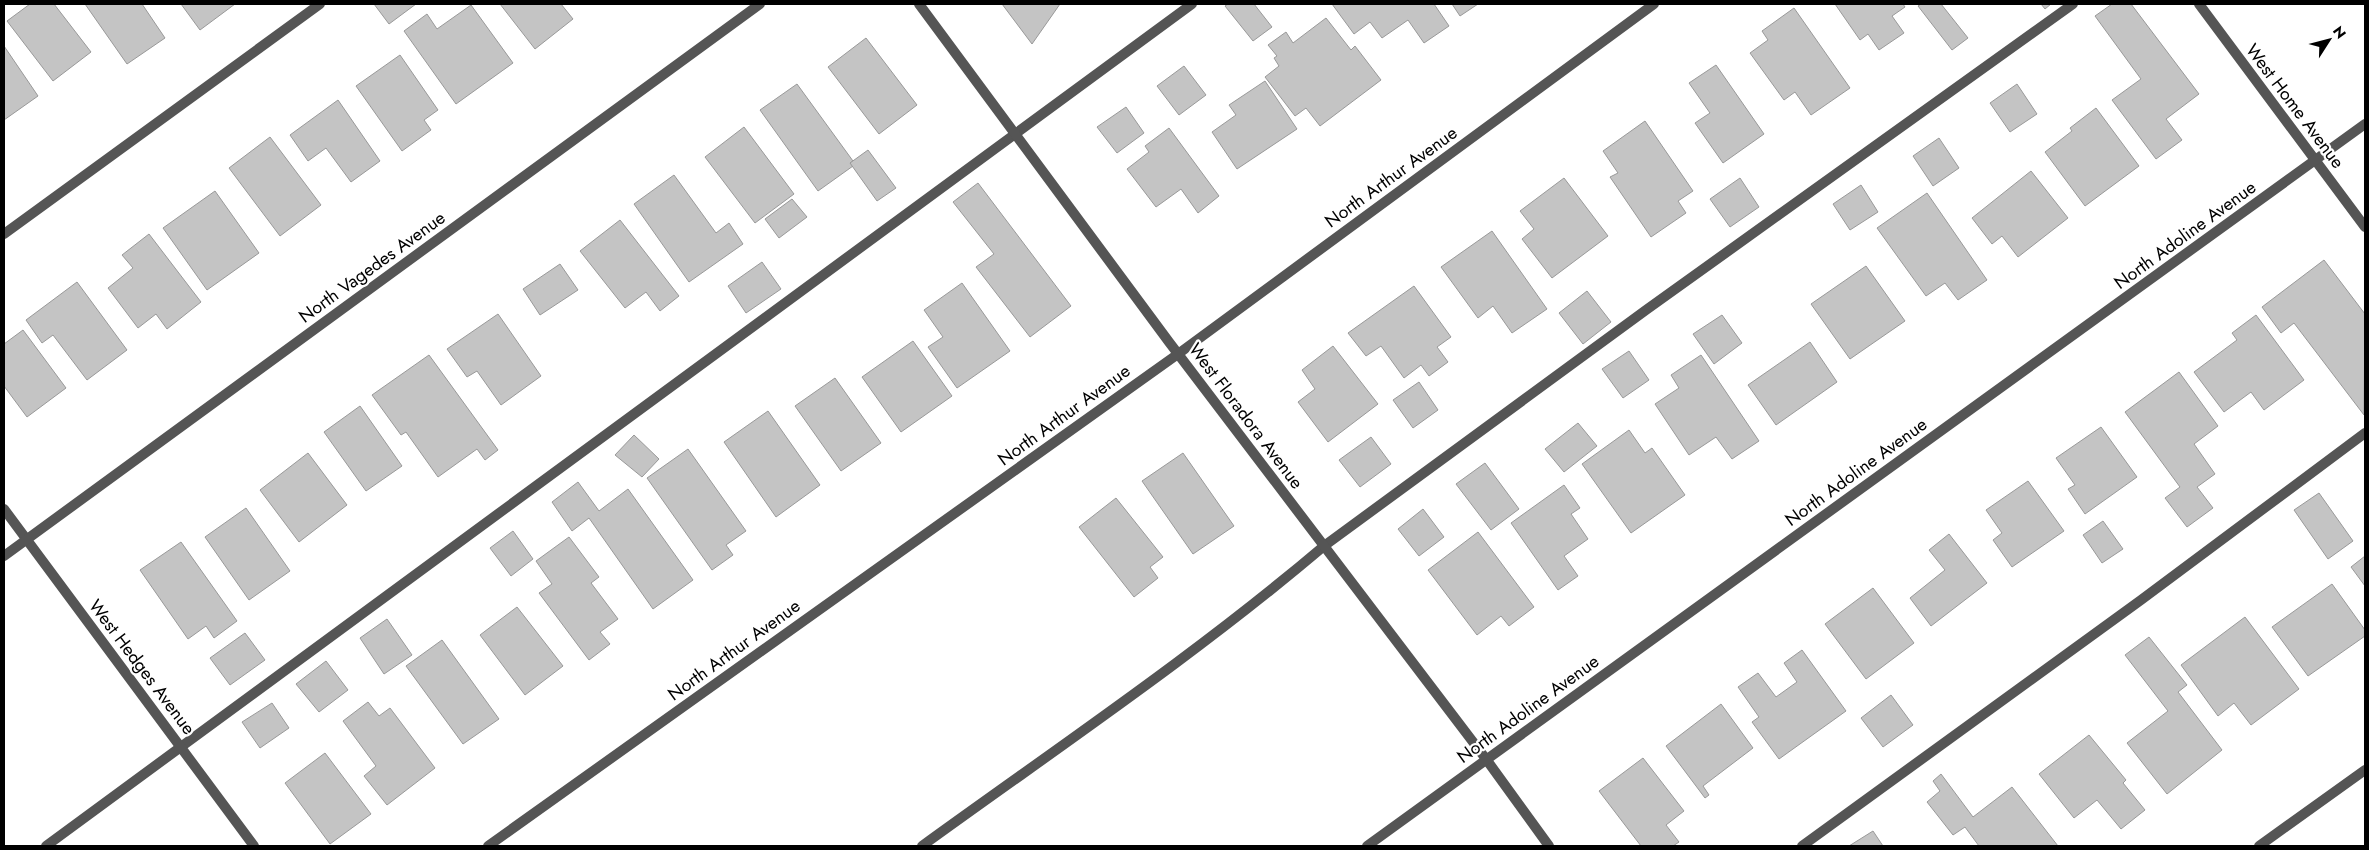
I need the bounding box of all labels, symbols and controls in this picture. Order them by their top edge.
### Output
north arrow [2304,15,2354,65]
text: N [2328,22,2351,43]
street label: West Home Avenue [2239,38,2351,174]
street label: North Arthur Avenue [1319,120,1463,234]
street label: North Adoline Avenue [2109,174,2261,296]
street label: North Vagedes Avenue [293,205,451,329]
street label: West Floradora Avenue [1182,338,1310,494]
street label: North Arthur Avenue [992,358,1136,472]
street label: North Adoline Avenue [1780,411,1932,533]
street label: North Arthur Avenue [662,593,806,707]
street label: West Hedges Avenue [82,594,202,740]
street label: North Adoline Avenue [1452,648,1604,770]

